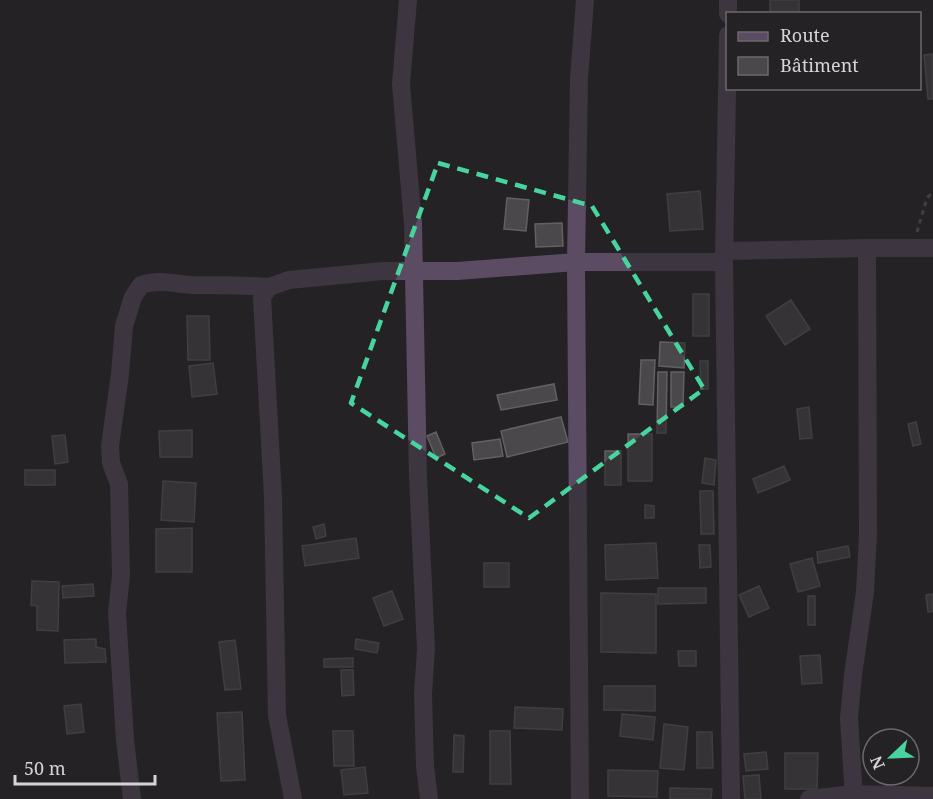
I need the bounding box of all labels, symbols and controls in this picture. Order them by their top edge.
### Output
legend [726,12,921,90]
text: Route [780,23,830,47]
text: Bâtiment [780,53,859,77]
north arrow [861,727,921,787]
scale bar [15,748,154,786]
text: N [864,752,890,773]
text: 50 m [24,756,66,780]

